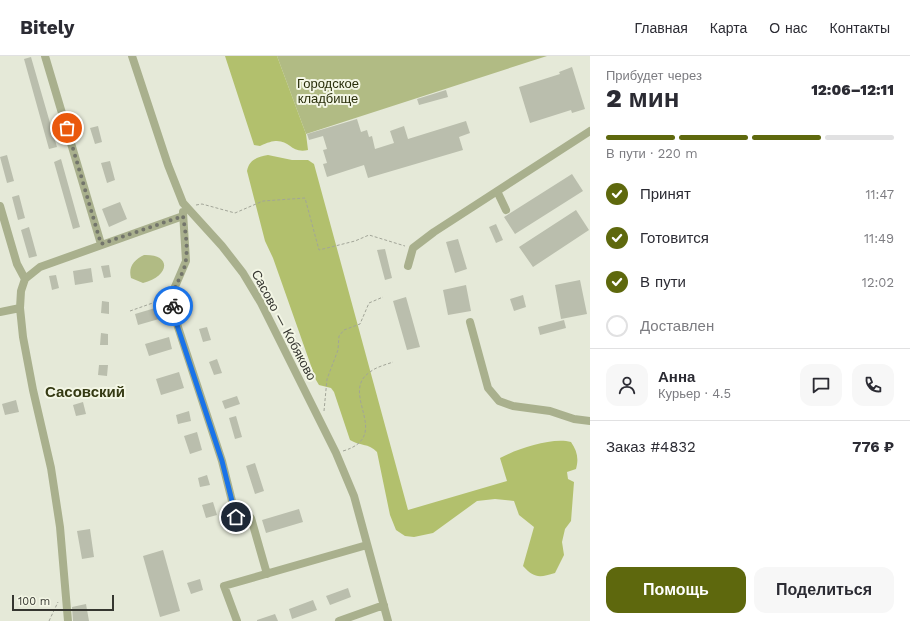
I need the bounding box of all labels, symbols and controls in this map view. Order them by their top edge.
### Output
text: Bitely [20,16,74,39]
text: Главная [635,20,688,36]
text: Карта [710,20,747,36]
text: О нас [769,20,808,36]
text: Контакты [830,20,890,36]
text: Прибудет через [606,68,702,83]
park label: Городское кладбище [297,76,359,106]
text: 12:06–12:11 [811,81,894,99]
text: 2 мин [606,83,680,113]
pin [50,111,84,145]
icon: bag [56,117,78,139]
text: В пути · 220 m [606,146,698,161]
icon: check [606,183,628,205]
text: Принят [640,185,691,203]
text: 11:47 [865,187,894,202]
icon: check [606,227,628,249]
text: Готовится [640,229,709,247]
text: 11:49 [864,231,894,246]
street label: Сасово — Кобяково [249,267,319,383]
icon: check [606,271,628,293]
text: В пути [640,273,686,291]
text: 12:02 [862,275,894,290]
courier [153,286,193,326]
icon: bike [162,295,184,317]
text: Доставлен [640,317,714,335]
button: person [606,364,648,406]
button: chat [800,364,842,406]
button: phone [852,364,894,406]
text: Анна [658,368,695,386]
district label: Сасовский [45,383,125,401]
text: Курьер · 4.5 [658,386,731,401]
text: Заказ #4832 [606,438,696,456]
text: 776 ₽ [852,438,894,456]
pin [219,500,253,534]
icon: home [225,506,247,528]
button: Помощь [606,567,746,613]
button: Поделиться [754,567,894,613]
scale bar [12,593,114,612]
text: 100 m [18,595,50,608]

